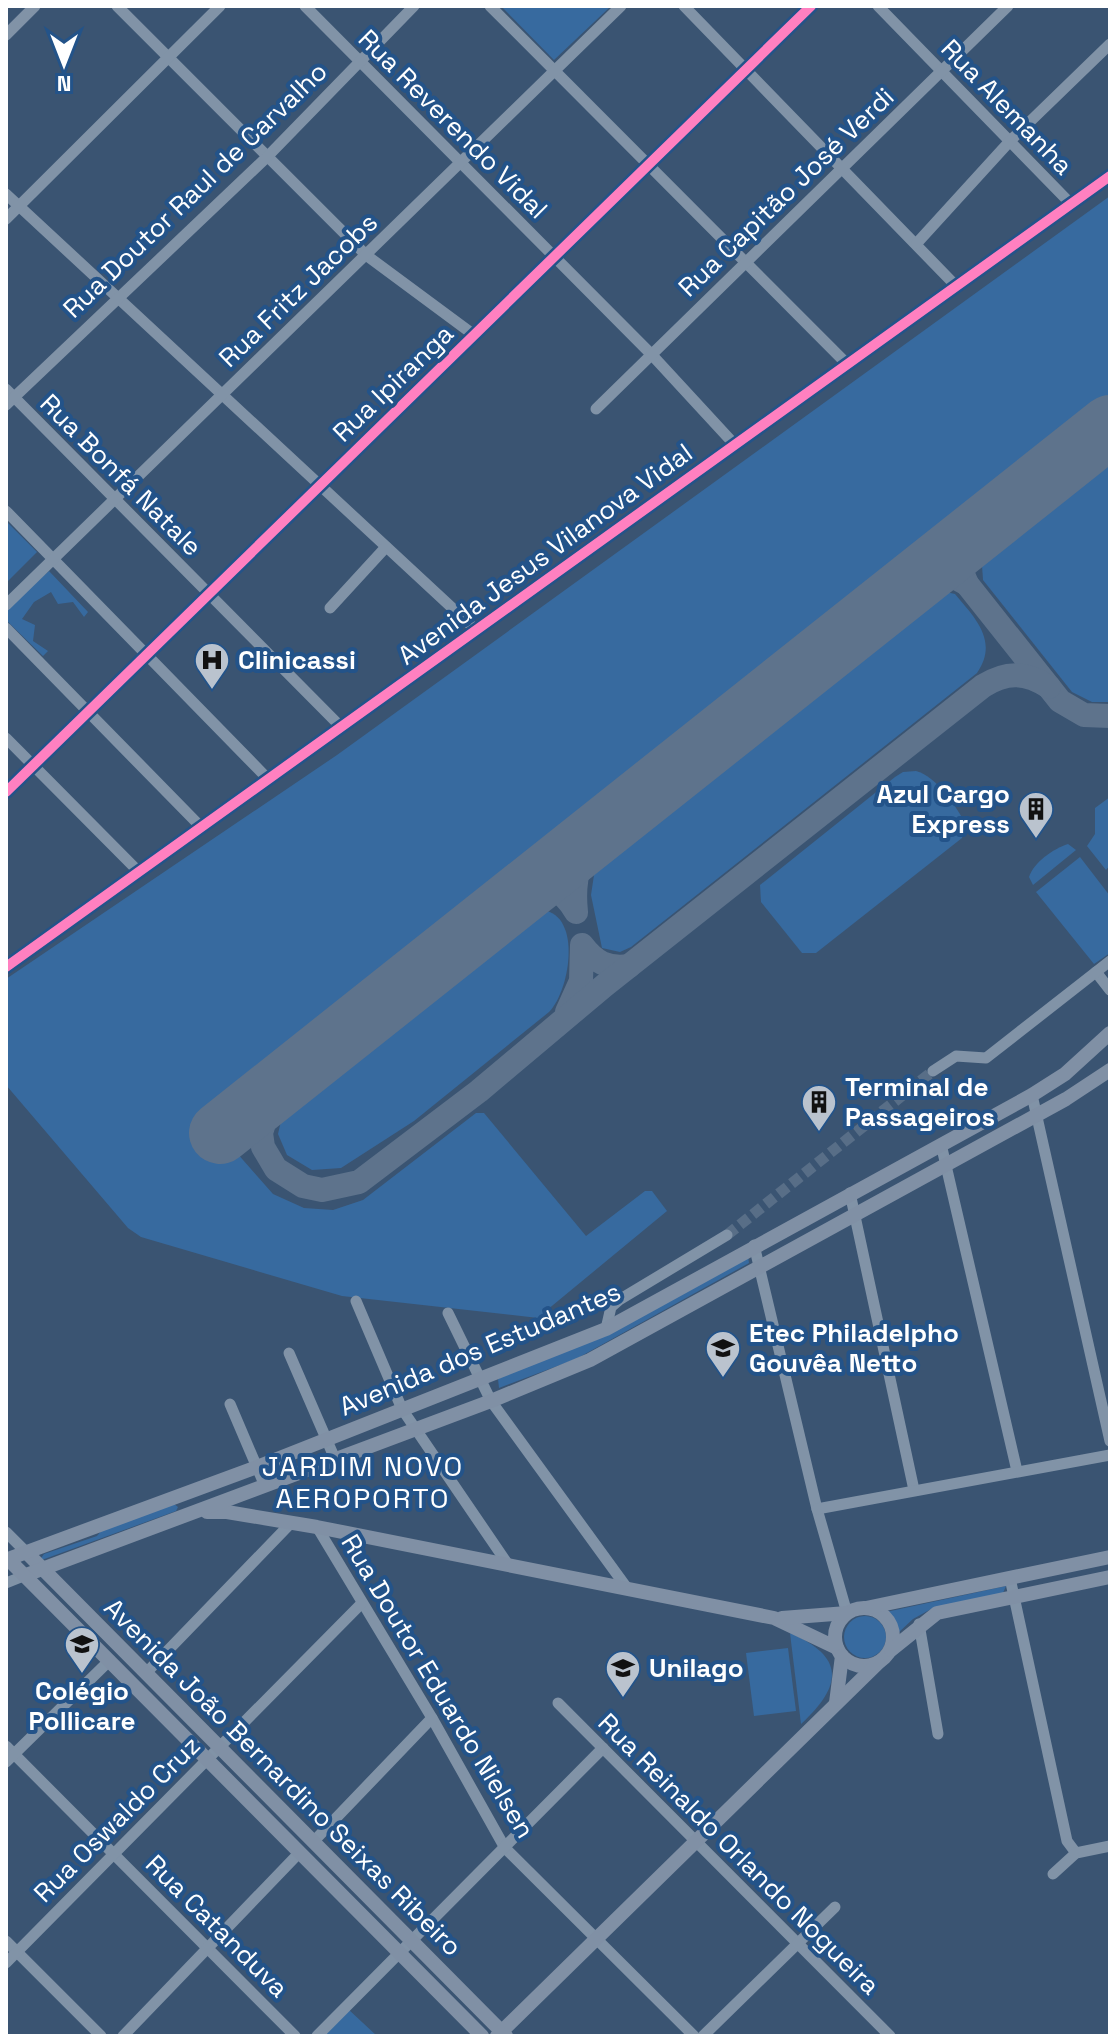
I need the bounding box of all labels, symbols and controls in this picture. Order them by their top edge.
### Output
street label: Rua Reverendo Vidal [351,22,555,226]
north arrow [24,24,104,104]
street label: Rua Alemanha [934,32,1080,182]
street label: Rua Doutor Raul de Carvalho [56,55,334,325]
text: N [57,70,71,98]
street label: Rua Capitão José Verdi [671,80,901,304]
street label: Rua Fritz Jacobs [211,206,385,374]
street label: Rua Ipiranga [325,317,461,449]
street label: Rua Bonfá Natale [33,387,209,563]
street label: Avenida Jesus Vilanova Vidal [391,436,699,672]
hospital icon: Clinicassi [193,641,231,691]
place label: Clinicassi [238,643,356,677]
place label: Azul Cargo Express [876,777,1010,841]
building icon: Azul Cargo Express [1017,790,1055,840]
place label: Terminal de Passageiros [845,1070,995,1134]
building icon: Terminal de Passageiros [800,1083,838,1133]
street label: Avenida dos Estudantes [334,1274,626,1424]
place label: Etec Philadelpho Gouvêa Netto [749,1316,959,1380]
school or university icon: Etec Philadelpho Gouvêa Netto [704,1329,742,1379]
district label: JARDIM NOVO AEROPORTO [262,1448,464,1516]
street label: Rua Doutor Eduardo Nielsen [334,1528,542,1844]
street label: Avenida João Bernardino Seixas Ribeiro [97,1591,469,1963]
school or university icon: Colégio Pollicare [63,1625,101,1675]
school or university icon: Unilago [604,1649,642,1699]
place label: Unilago [649,1651,744,1685]
place label: Colégio Pollicare [28,1674,136,1738]
street label: Rua Reinaldo Orlando Nogueira [591,1706,887,2002]
street label: Rua Oswaldo Cruz [26,1728,208,1910]
street label: Rua Catanduva [138,1847,296,2005]

